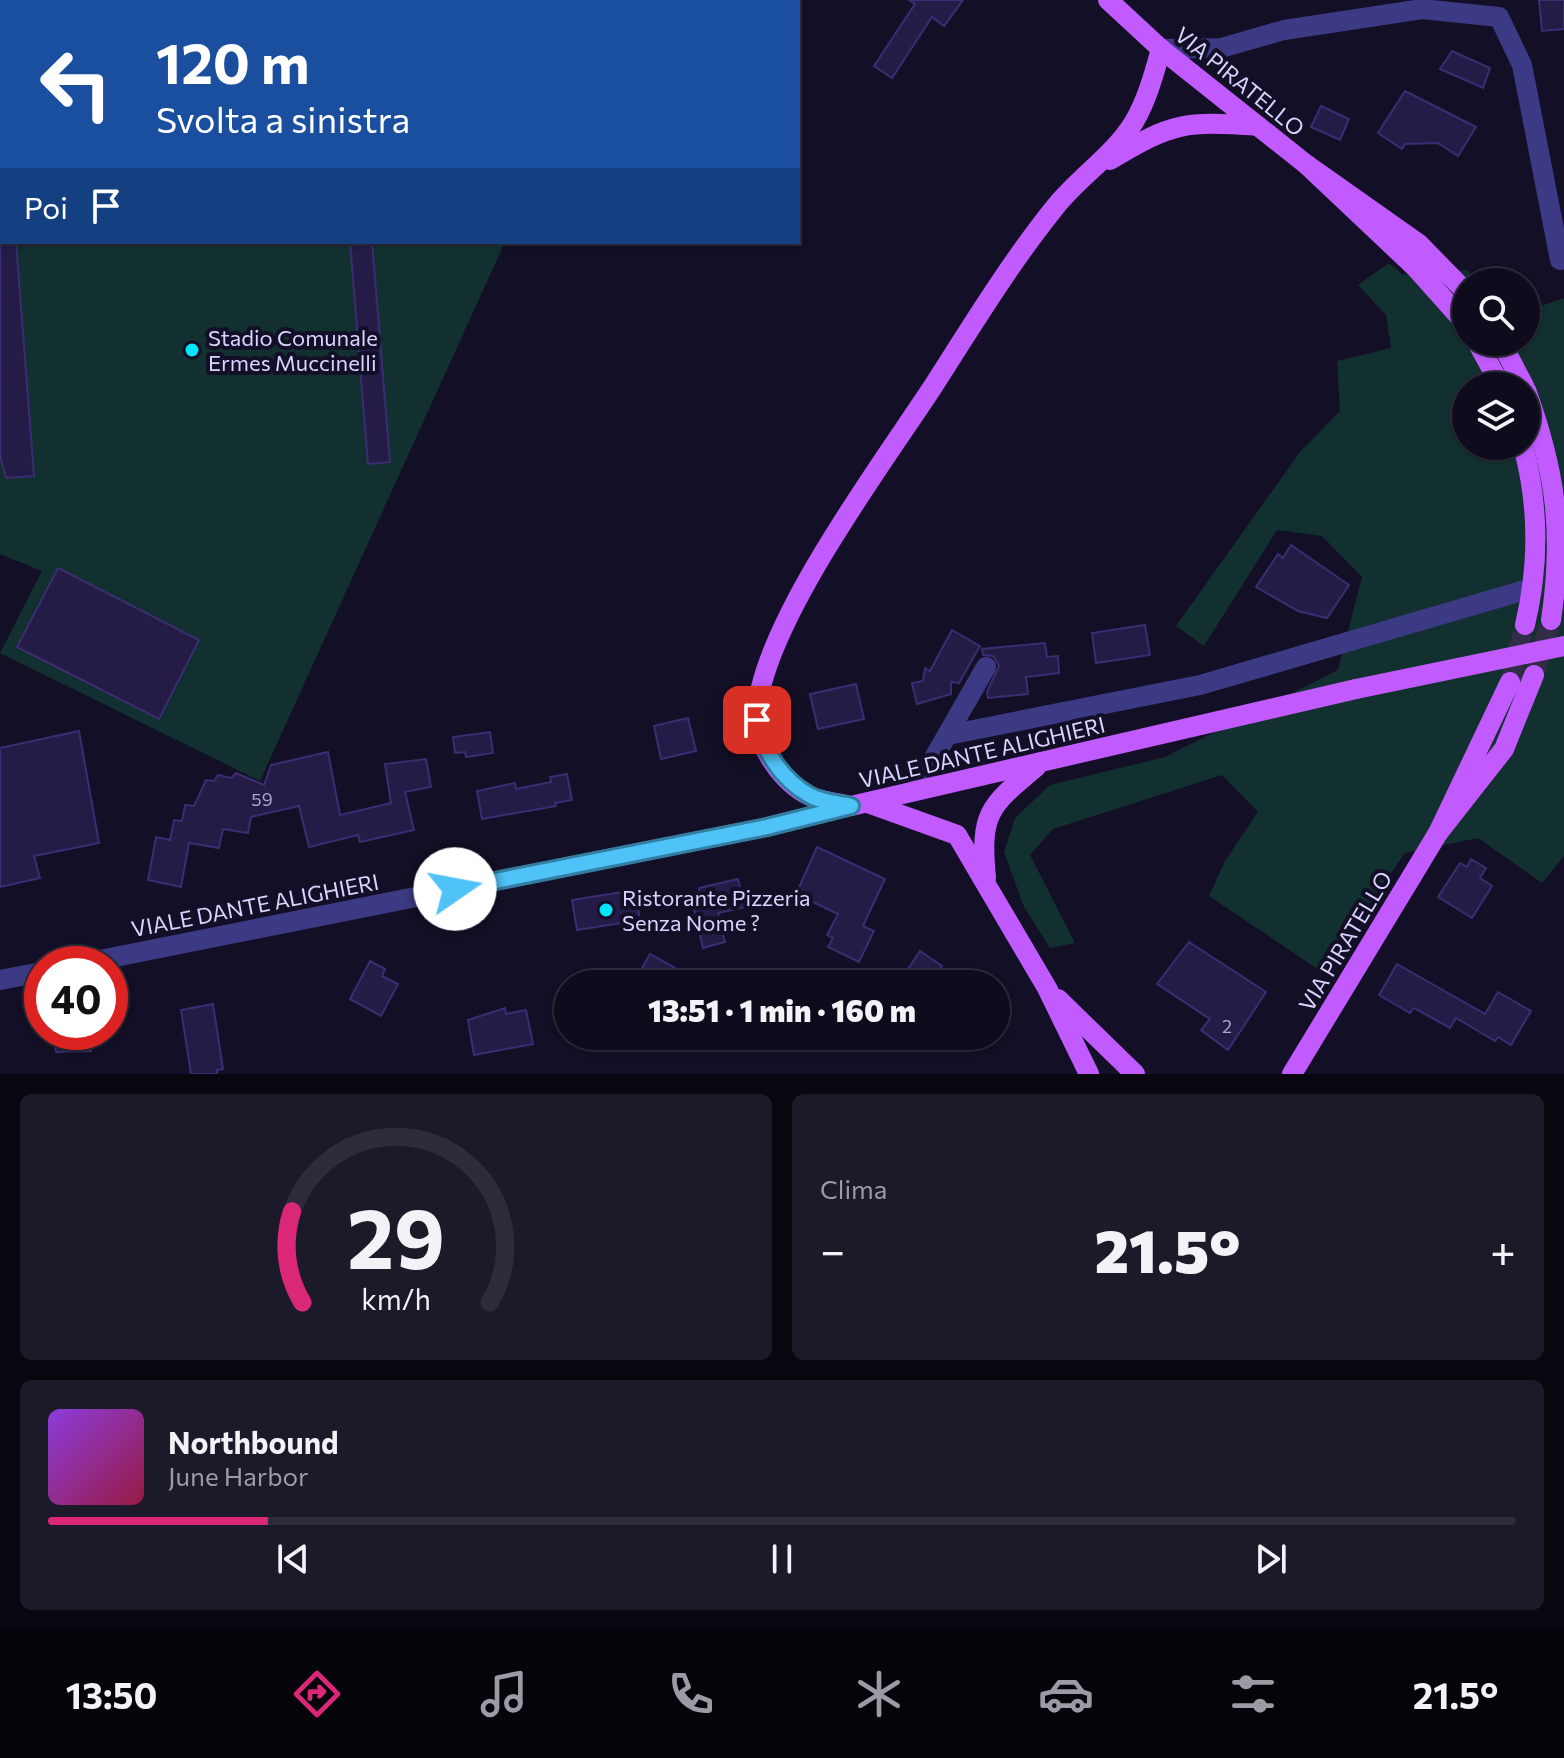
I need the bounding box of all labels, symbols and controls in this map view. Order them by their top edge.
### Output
street label: VIA PIRATELLO [1170,21,1310,141]
text: 120 m [156,27,310,96]
icon: left [24,32,128,136]
text: Svolta a sinistra [156,96,410,140]
icon: arrive [84,184,128,228]
text: Poi [24,188,68,225]
map controls [1452,268,1540,460]
button: search [1452,268,1540,356]
place label: Stadio Comunale Ermes Muccinelli [208,324,378,376]
marker: Stadio Comunale Ermes Muccinelli [183,341,201,359]
button: layers [1452,372,1540,460]
pin [723,686,791,754]
icon: arrive [735,698,779,742]
street label: VIALE DANTE ALIGHIERI [856,711,1108,793]
house number: 59 [251,788,273,810]
position arrow [413,847,497,931]
street label: VIA PIRATELLO [1293,866,1397,1016]
street label: VIALE DANTE ALIGHIERI [129,868,381,942]
place label: Ristorante Pizzeria Senza Nome ? [622,884,811,936]
marker: Ristorante Pizzeria Senza Nome ? [597,901,615,919]
speed limit sign: 40 [24,946,128,1050]
text: 13:51 · 1 min · 160 m [648,991,916,1028]
house number: 2 [1222,1015,1232,1037]
text: Clima [820,1173,887,1204]
text: 29 [347,1184,445,1286]
text: 21.5° [1094,1212,1241,1285]
text: − [820,1222,845,1276]
text: + [1490,1222,1516,1276]
text: km/h [361,1281,431,1316]
text: Northbound [168,1423,339,1460]
text: June Harbor [168,1460,308,1491]
icon: previous [271,1537,315,1581]
icon: pause [760,1537,804,1581]
icon: next [1249,1537,1293,1581]
icon: directions [289,1666,345,1722]
icon: music [476,1666,532,1722]
icon: phone [663,1666,719,1722]
icon: climate [851,1666,907,1722]
icon: car [1038,1666,1094,1722]
icon: filters [1225,1666,1281,1722]
text: 13:50 [66,1672,157,1716]
text: 21.5° [1413,1672,1498,1716]

